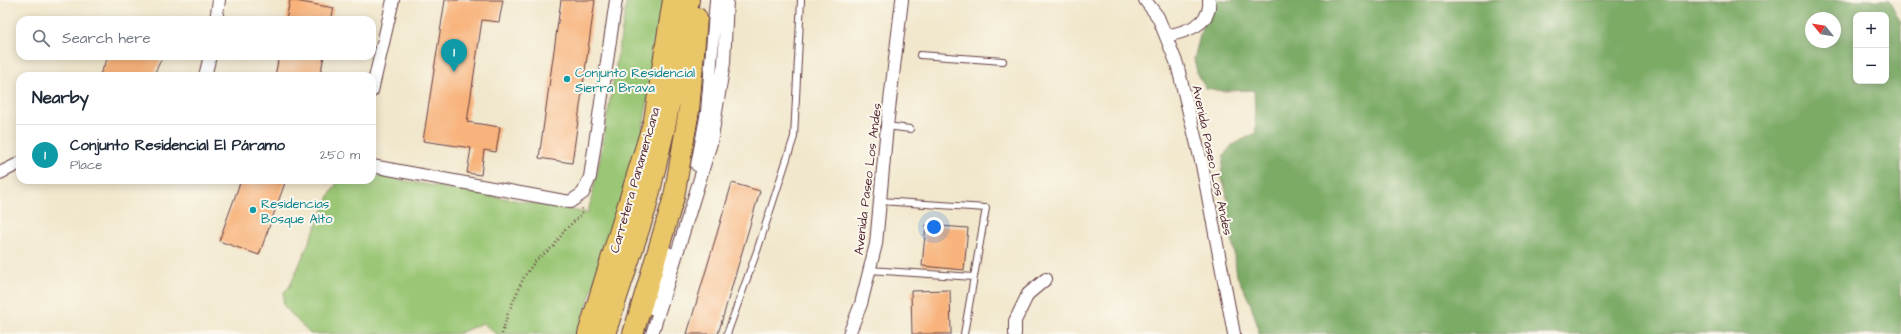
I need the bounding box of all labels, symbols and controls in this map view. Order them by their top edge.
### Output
north arrow [1805,12,1841,48]
map controls [1853,12,1889,84]
button: + [1853,12,1889,48]
search box [16,16,376,60]
icon: search [30,27,52,49]
text: Search here [62,28,151,49]
pin: 1 [441,39,467,72]
button: − [1853,48,1889,84]
place label: Conjunto Residencial Sierra Brava [575,64,695,97]
marker: Conjunto Residencial Sierra Brava [562,74,572,84]
street label: Avenida Paseo Los Andes [1187,83,1237,237]
text: Nearby [32,86,89,110]
street label: Avenida Paseo Los Andes [850,102,886,256]
street label: Carretera Panamericana [606,105,664,255]
text: Conjunto Residencial El Páramo [70,135,285,156]
text: 1 [44,146,46,164]
text: 250 m [320,146,360,164]
text: Place [70,156,102,174]
place label: Residencias Bosque Alto [261,195,333,228]
marker: Residencias Bosque Alto [248,205,258,215]
your location [924,217,944,237]

